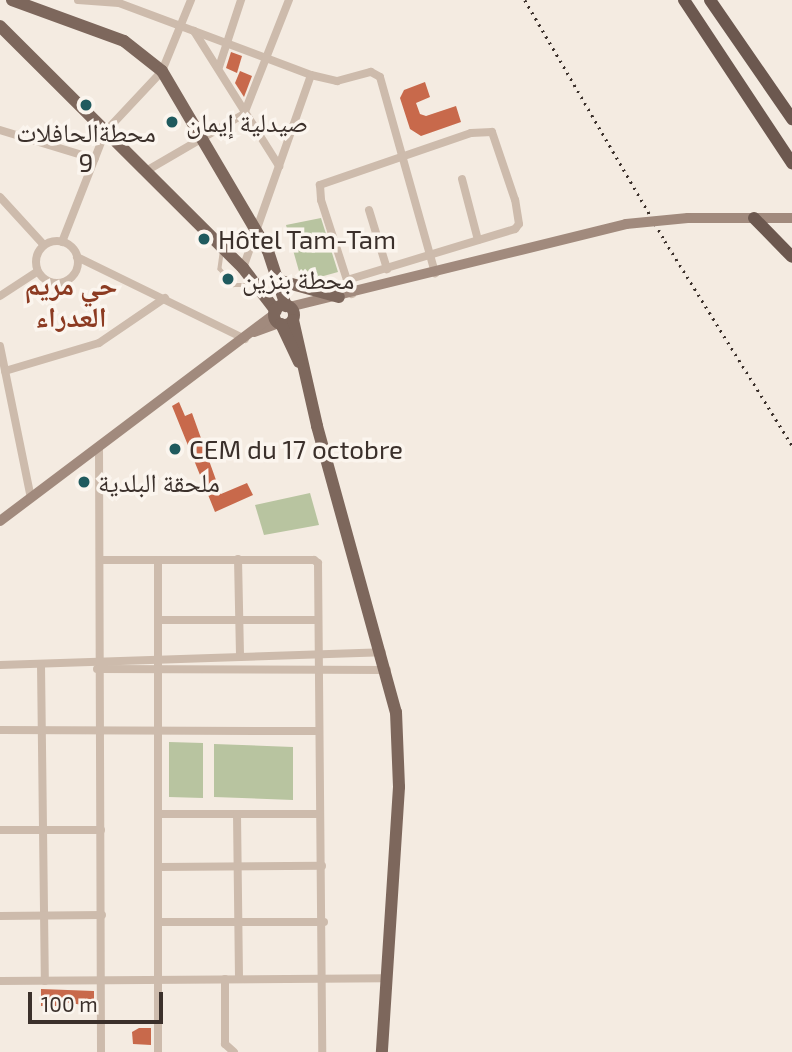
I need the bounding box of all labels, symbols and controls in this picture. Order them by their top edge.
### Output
marker: محطةالحافلات 9 [78,97,94,113]
place label: صيدلية إيمان [186,106,308,138]
marker: صيدلية إيمان [164,114,180,130]
place label: محطةالحافلات 9 [16,116,156,178]
place label: Hôtel Tam-Tam [218,223,397,255]
marker: Hôtel Tam-Tam [196,231,212,247]
place label: محطة بنزين [242,263,354,295]
district label: حي مريم العدراء [25,267,117,333]
marker: محطة بنزين [220,271,236,287]
place label: CEM du 17 octobre [189,433,403,465]
marker: CEM du 17 octobre [167,441,183,457]
place label: ملحقة البلدية [98,466,220,498]
marker: ملحقة البلدية [76,474,92,490]
scale bar [32,978,166,1022]
text: 100 m [41,991,98,1016]

